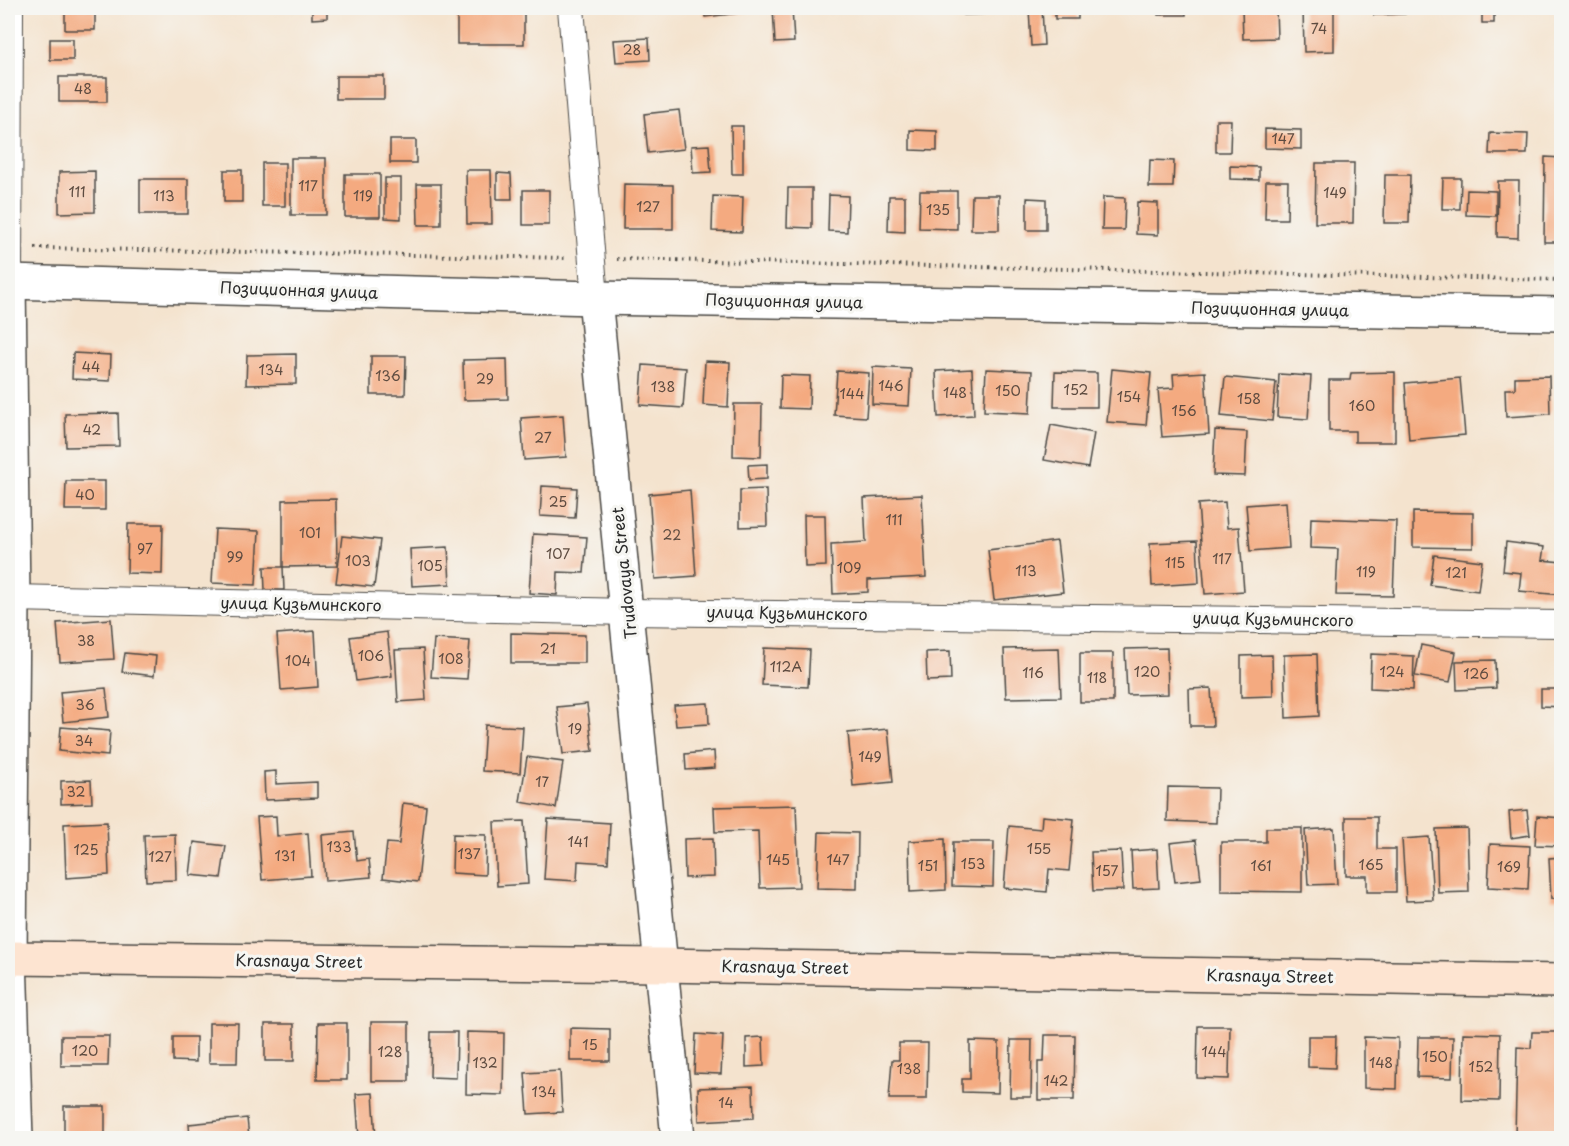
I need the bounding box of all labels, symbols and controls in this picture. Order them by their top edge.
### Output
house number: 74 [1311,18,1327,39]
house number: 28 [623,39,641,60]
house number: 48 [74,78,92,99]
house number: 147 [1271,128,1295,149]
house number: 117 [298,175,318,196]
house number: 111 [68,181,86,202]
house number: 149 [1323,182,1347,203]
house number: 113 [153,185,175,206]
house number: 119 [353,185,373,206]
house number: 127 [636,196,660,217]
house number: 135 [926,199,950,220]
street label: Позиционная улица [220,274,378,304]
street label: Позиционная улица [705,287,863,313]
street label: Позиционная улица [1191,295,1349,321]
house number: 44 [82,356,100,377]
house number: 134 [259,359,283,380]
house number: 136 [375,365,401,386]
house number: 29 [476,368,494,389]
house number: 146 [878,375,904,396]
house number: 138 [651,376,675,397]
house number: 152 [1064,379,1088,400]
house number: 150 [995,380,1021,401]
house number: 148 [943,382,967,403]
house number: 144 [840,383,864,404]
house number: 154 [1117,386,1141,407]
house number: 158 [1237,388,1261,409]
house number: 160 [1349,395,1375,416]
house number: 156 [1171,400,1197,421]
house number: 42 [83,419,101,440]
house number: 27 [534,427,552,448]
house number: 40 [75,484,95,505]
house number: 25 [549,491,567,512]
street label: Trudovaya Street [604,505,642,640]
house number: 111 [885,509,903,530]
house number: 101 [299,522,321,543]
house number: 22 [663,524,681,545]
house number: 97 [137,538,153,559]
house number: 107 [546,543,570,564]
house number: 99 [226,546,244,567]
house number: 117 [1212,548,1232,569]
house number: 103 [345,550,371,571]
house number: 115 [1165,552,1185,573]
house number: 105 [417,555,443,576]
house number: 109 [837,557,861,578]
house number: 113 [1015,560,1037,581]
house number: 119 [1356,561,1376,582]
house number: 121 [1445,562,1467,583]
street label: улица Кузьминского [220,590,382,616]
street label: улица Кузьминского [706,599,868,625]
street label: улица Кузьминского [1192,605,1354,631]
house number: 38 [77,630,95,651]
house number: 21 [540,638,556,659]
house number: 106 [358,645,384,666]
house number: 108 [438,648,464,669]
house number: 104 [285,650,311,671]
house number: 112А [770,656,802,677]
house number: 120 [1134,661,1160,682]
house number: 124 [1379,661,1405,682]
house number: 116 [1022,662,1044,683]
house number: 126 [1463,663,1489,684]
house number: 118 [1087,667,1107,688]
house number: 36 [75,694,95,715]
house number: 19 [568,718,582,739]
house number: 34 [75,730,93,751]
house number: 149 [858,746,882,767]
house number: 17 [535,771,549,792]
house number: 32 [67,781,85,802]
house number: 141 [568,831,588,852]
house number: 133 [326,836,352,857]
house number: 155 [1027,838,1051,859]
house number: 125 [74,839,98,860]
house number: 137 [457,843,481,864]
house number: 131 [275,845,295,866]
house number: 127 [148,846,172,867]
house number: 145 [766,849,790,870]
house number: 147 [826,849,850,870]
house number: 153 [961,853,985,874]
house number: 165 [1359,854,1383,875]
house number: 151 [918,855,938,876]
house number: 161 [1251,855,1271,876]
house number: 169 [1497,856,1521,877]
house number: 157 [1096,860,1119,881]
street label: Krasnaya Street [235,947,363,973]
street label: Krasnaya Street [721,953,849,979]
street label: Krasnaya Street [1206,962,1334,988]
house number: 15 [582,1034,598,1055]
house number: 120 [72,1040,98,1061]
house number: 128 [378,1041,402,1062]
house number: 144 [1202,1041,1226,1062]
house number: 150 [1422,1046,1448,1067]
house number: 132 [472,1052,498,1073]
house number: 148 [1369,1052,1393,1073]
house number: 152 [1469,1056,1493,1077]
house number: 138 [897,1058,921,1079]
house number: 142 [1044,1070,1069,1091]
house number: 134 [532,1081,556,1102]
house number: 14 [718,1092,734,1113]

